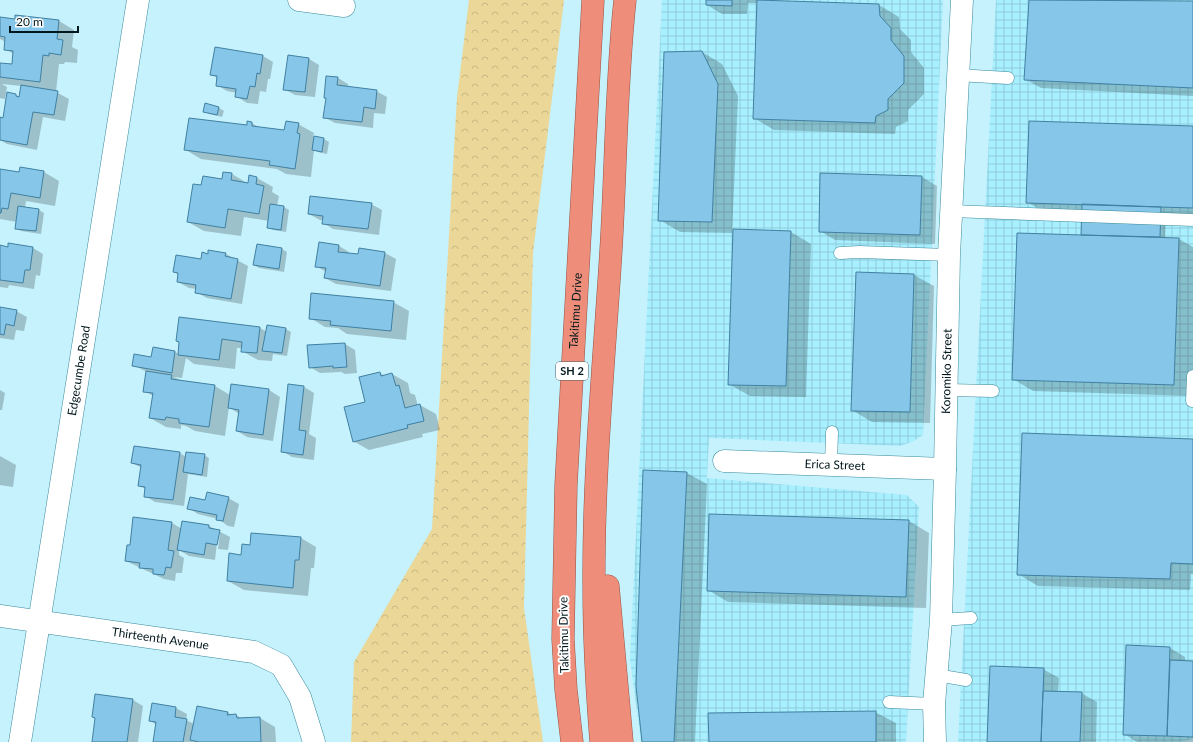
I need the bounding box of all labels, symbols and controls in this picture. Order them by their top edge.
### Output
scale bar [10,8,78,34]
text: 20 m [16,14,43,29]
street label: Takitimu Drive [566,272,585,349]
street label: Edgecumbe Road [64,324,93,417]
street label: Koromiko Street [938,328,955,414]
road number: SH 2 [556,362,588,380]
street label: Erica Street [804,456,866,473]
street label: Takitimu Drive [555,597,572,673]
street label: Thirteenth Avenue [111,624,210,653]

